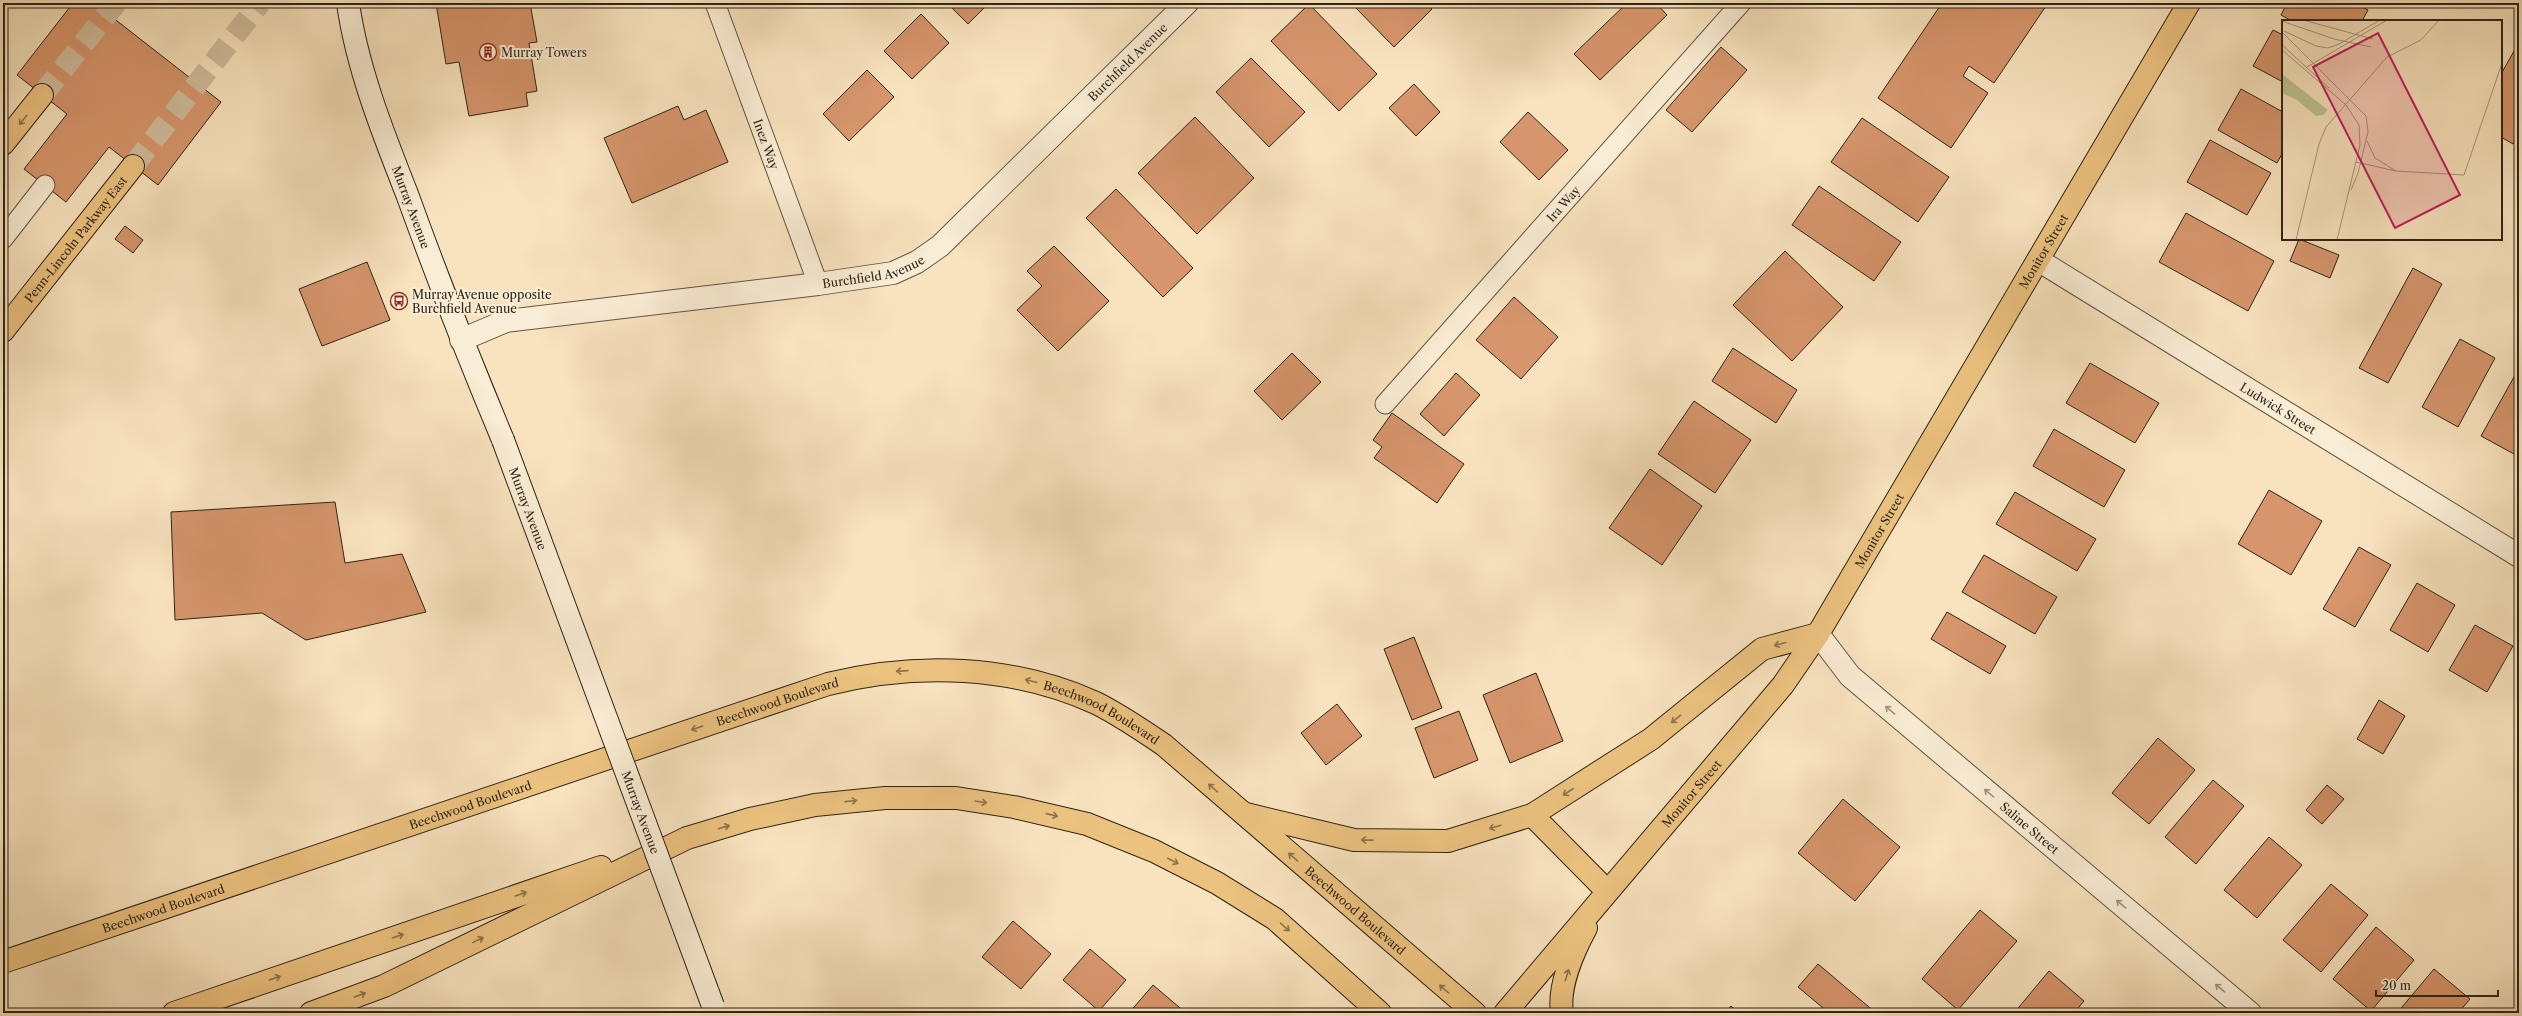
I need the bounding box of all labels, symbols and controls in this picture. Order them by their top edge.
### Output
street label: Burchfield Avenue [1085,19,1170,104]
inset map [2282,20,2502,240]
building icon: Murray Towers [478,42,498,62]
place label: Murray Towers [501,45,587,60]
one-way arrow [18,114,27,125]
street label: Inez Way [751,117,783,171]
street label: Murray Avenue [389,164,434,251]
street label: Penn-Lincoln Parkway East [21,172,130,305]
street label: Ira Way [1543,182,1583,225]
street label: Monitor Street [2015,210,2071,291]
street label: Burchfield Avenue [821,251,928,291]
place label: Murray Avenue opposite Burchfield Avenue [412,287,552,316]
bus stop icon: Murray Avenue opposite Burchfield Avenue [389,291,409,311]
street label: Ludwick Street [2237,379,2320,437]
street label: Murray Avenue [506,465,551,552]
street label: Monitor Street [1851,490,1907,570]
one-way arrow [1774,641,1787,648]
one-way arrow [896,667,909,674]
street label: Beechwood Boulevard [714,674,841,729]
one-way arrow [1025,677,1038,684]
street label: Beechwood Boulevard [1042,677,1163,748]
one-way arrow [1884,705,1895,714]
one-way arrow [1670,715,1681,723]
one-way arrow [690,725,703,732]
street label: Monitor Street [1658,756,1725,830]
street label: Murray Avenue [619,769,663,856]
street label: Beechwood Boulevard [407,777,534,832]
one-way arrow [1209,784,1219,793]
one-way arrow [1563,788,1574,796]
one-way arrow [1984,789,1994,798]
one-way arrow [844,798,857,805]
one-way arrow [974,798,987,806]
street label: Saline Street [1997,799,2063,857]
one-way arrow [1045,812,1058,820]
one-way arrow [717,823,730,830]
one-way arrow [1488,824,1501,831]
one-way arrow [1361,836,1374,844]
one-way arrow [1288,853,1298,862]
one-way arrow [1167,858,1179,865]
street label: Beechwood Boulevard [1302,862,1409,958]
street label: Beechwood Boulevard [100,880,227,936]
one-way arrow [515,890,528,897]
one-way arrow [2115,900,2126,909]
one-way arrow [1279,922,1290,931]
one-way arrow [392,932,404,940]
one-way arrow [472,936,484,943]
one-way arrow [1564,969,1571,982]
scale bar [2376,972,2498,998]
one-way arrow [269,974,281,982]
text: 20 m [2382,978,2411,993]
one-way arrow [2215,983,2225,992]
one-way arrow [1439,984,1449,993]
one-way arrow [354,990,366,998]

